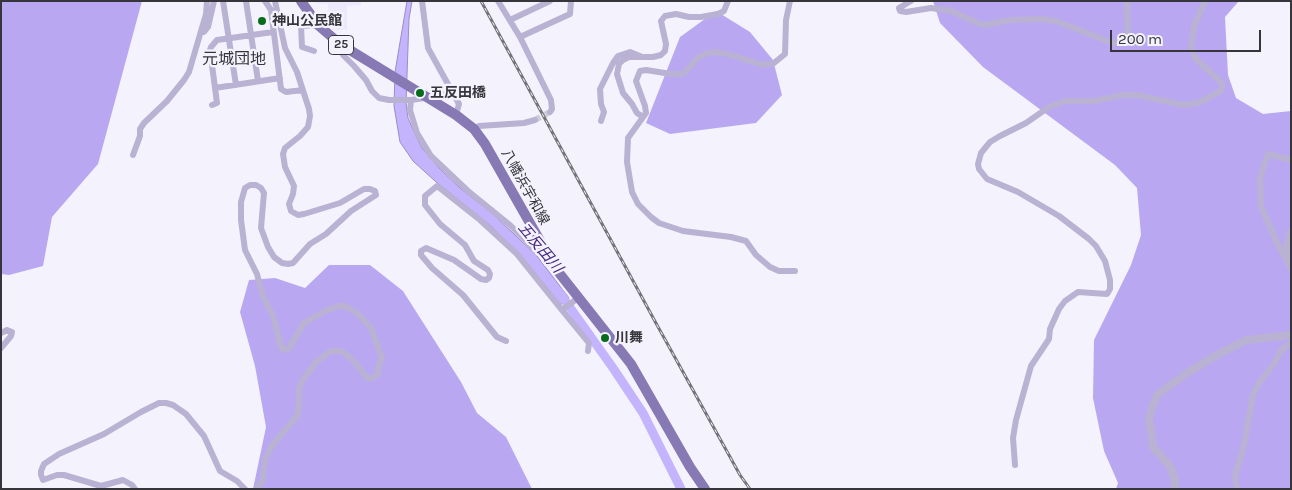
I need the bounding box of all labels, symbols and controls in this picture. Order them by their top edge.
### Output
place label: 神山公民館 [272,13,342,29]
marker: 神山公民館 [256,15,268,27]
scale bar [1112,20,1263,52]
text: 200 m [1118,30,1162,48]
road number: 25 [328,36,354,54]
district label: 元城団地 [202,49,266,69]
place label: 五反田橋 [430,85,486,101]
marker: 五反田橋 [414,87,426,99]
street label: 八幡浜宇和線 [497,146,553,228]
water label: 五反田川 [514,219,566,277]
place label: 川舞 [615,330,643,346]
marker: 川舞 [599,332,611,344]

